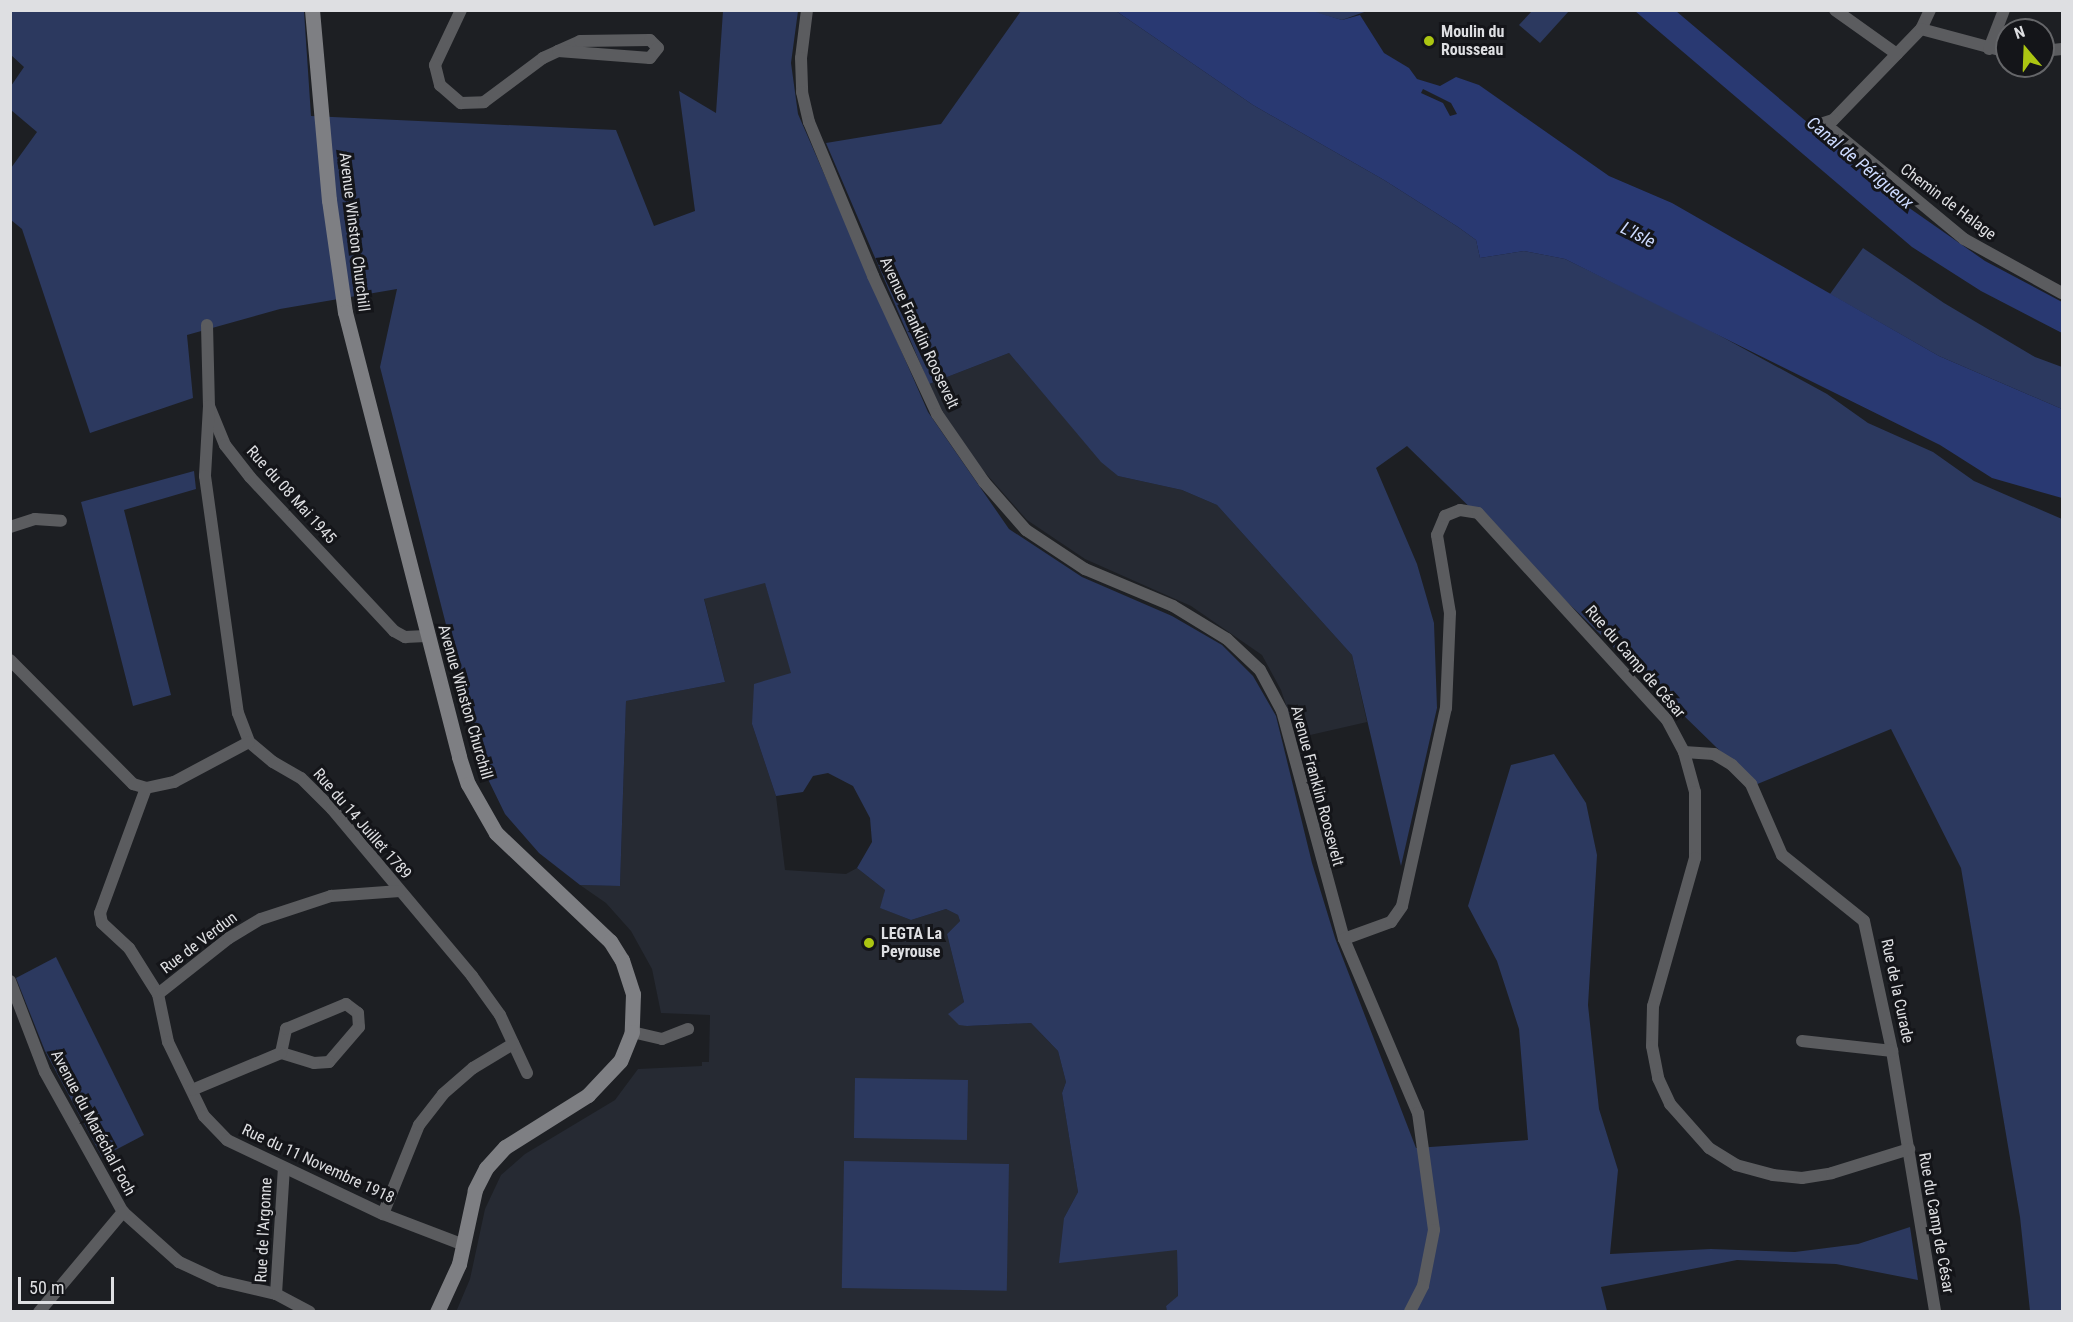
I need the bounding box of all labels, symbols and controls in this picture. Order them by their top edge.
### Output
north arrow [1995,18,2055,78]
place label: Moulin du Rousseau [1441,22,1504,60]
text: N [2012,22,2027,43]
marker: Moulin du Rousseau [1422,34,1436,48]
water label: Canal de Périgueux [1802,112,1918,214]
street label: Avenue Winston Churchill [335,151,373,313]
street label: Chemin de Halage [1896,160,2000,244]
water label: L'Isle [1617,217,1659,253]
street label: Avenue Franklin Roosevelt [875,254,963,412]
street label: Rue du 08 Mai 1945 [242,442,340,548]
street label: Rue du Camp de César [1581,602,1689,722]
street label: Avenue Winston Churchill [434,622,496,782]
street label: Avenue Franklin Roosevelt [1286,704,1348,868]
street label: Rue du 14 Juillet 1789 [309,765,415,883]
street label: Rue de Verdun [157,908,241,978]
place label: LEGTA La Peyrouse [881,924,942,962]
marker: LEGTA La Peyrouse [862,936,876,950]
street label: Rue de la Curade [1877,937,1917,1045]
street label: Avenue du Maréchal Foch [47,1047,139,1199]
street label: Rue du 11 Novembre 1918 [239,1120,397,1208]
street label: Rue du Camp de César [1914,1151,1958,1295]
street label: Rue de l'Argonne [252,1177,276,1283]
scale bar [21,1265,117,1303]
text: 50 m [29,1277,64,1298]

